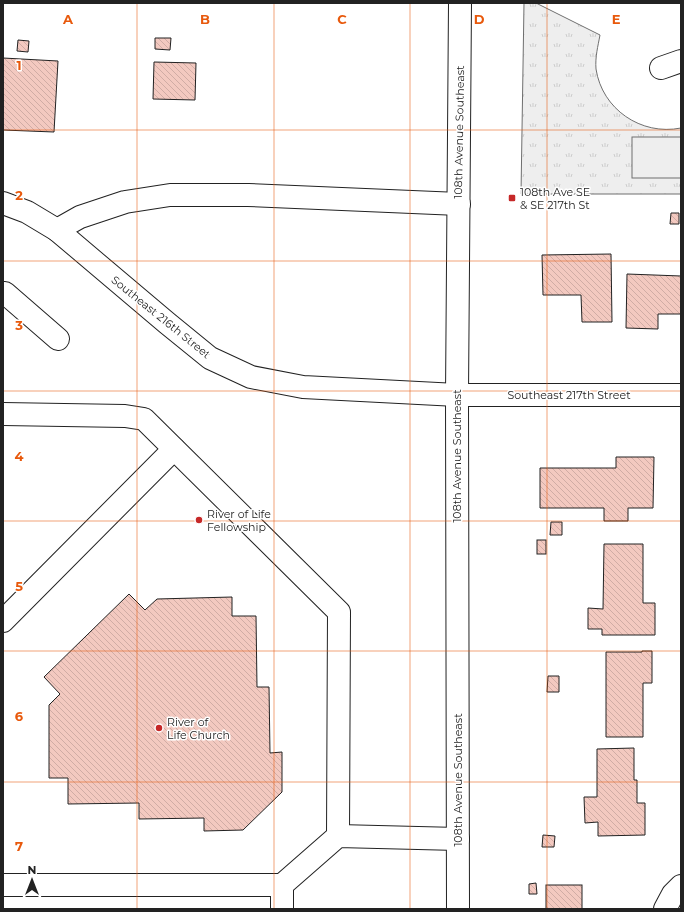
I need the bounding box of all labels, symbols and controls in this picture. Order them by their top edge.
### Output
text: A [62,11,74,27]
text: B [200,11,210,27]
text: C [337,11,347,27]
text: D [474,11,485,27]
text: E [612,11,621,27]
text: 1 [16,57,22,73]
street label: 108th Avenue Southeast [451,65,467,199]
place label: 108th Ave SE & SE 217th St [520,185,590,212]
text: 2 [15,187,23,203]
marker: 108th Ave SE & SE 217th St [507,193,517,203]
street label: Southeast 216th Street [109,273,214,362]
text: 3 [14,317,23,333]
street label: Southeast 217th Street [507,388,631,402]
street label: 108th Avenue Southeast [450,389,464,523]
text: 4 [15,448,24,464]
place label: River of Life Fellowship [207,507,271,534]
marker: River of Life Fellowship [194,515,204,525]
text: 5 [15,578,23,594]
text: 6 [15,708,24,724]
street label: 108th Avenue Southeast [451,713,465,847]
place label: River of Life Church [167,715,230,742]
marker: River of Life Church [154,723,164,733]
text: 7 [15,838,23,854]
north arrow [12,860,52,900]
text: N [28,863,36,877]

